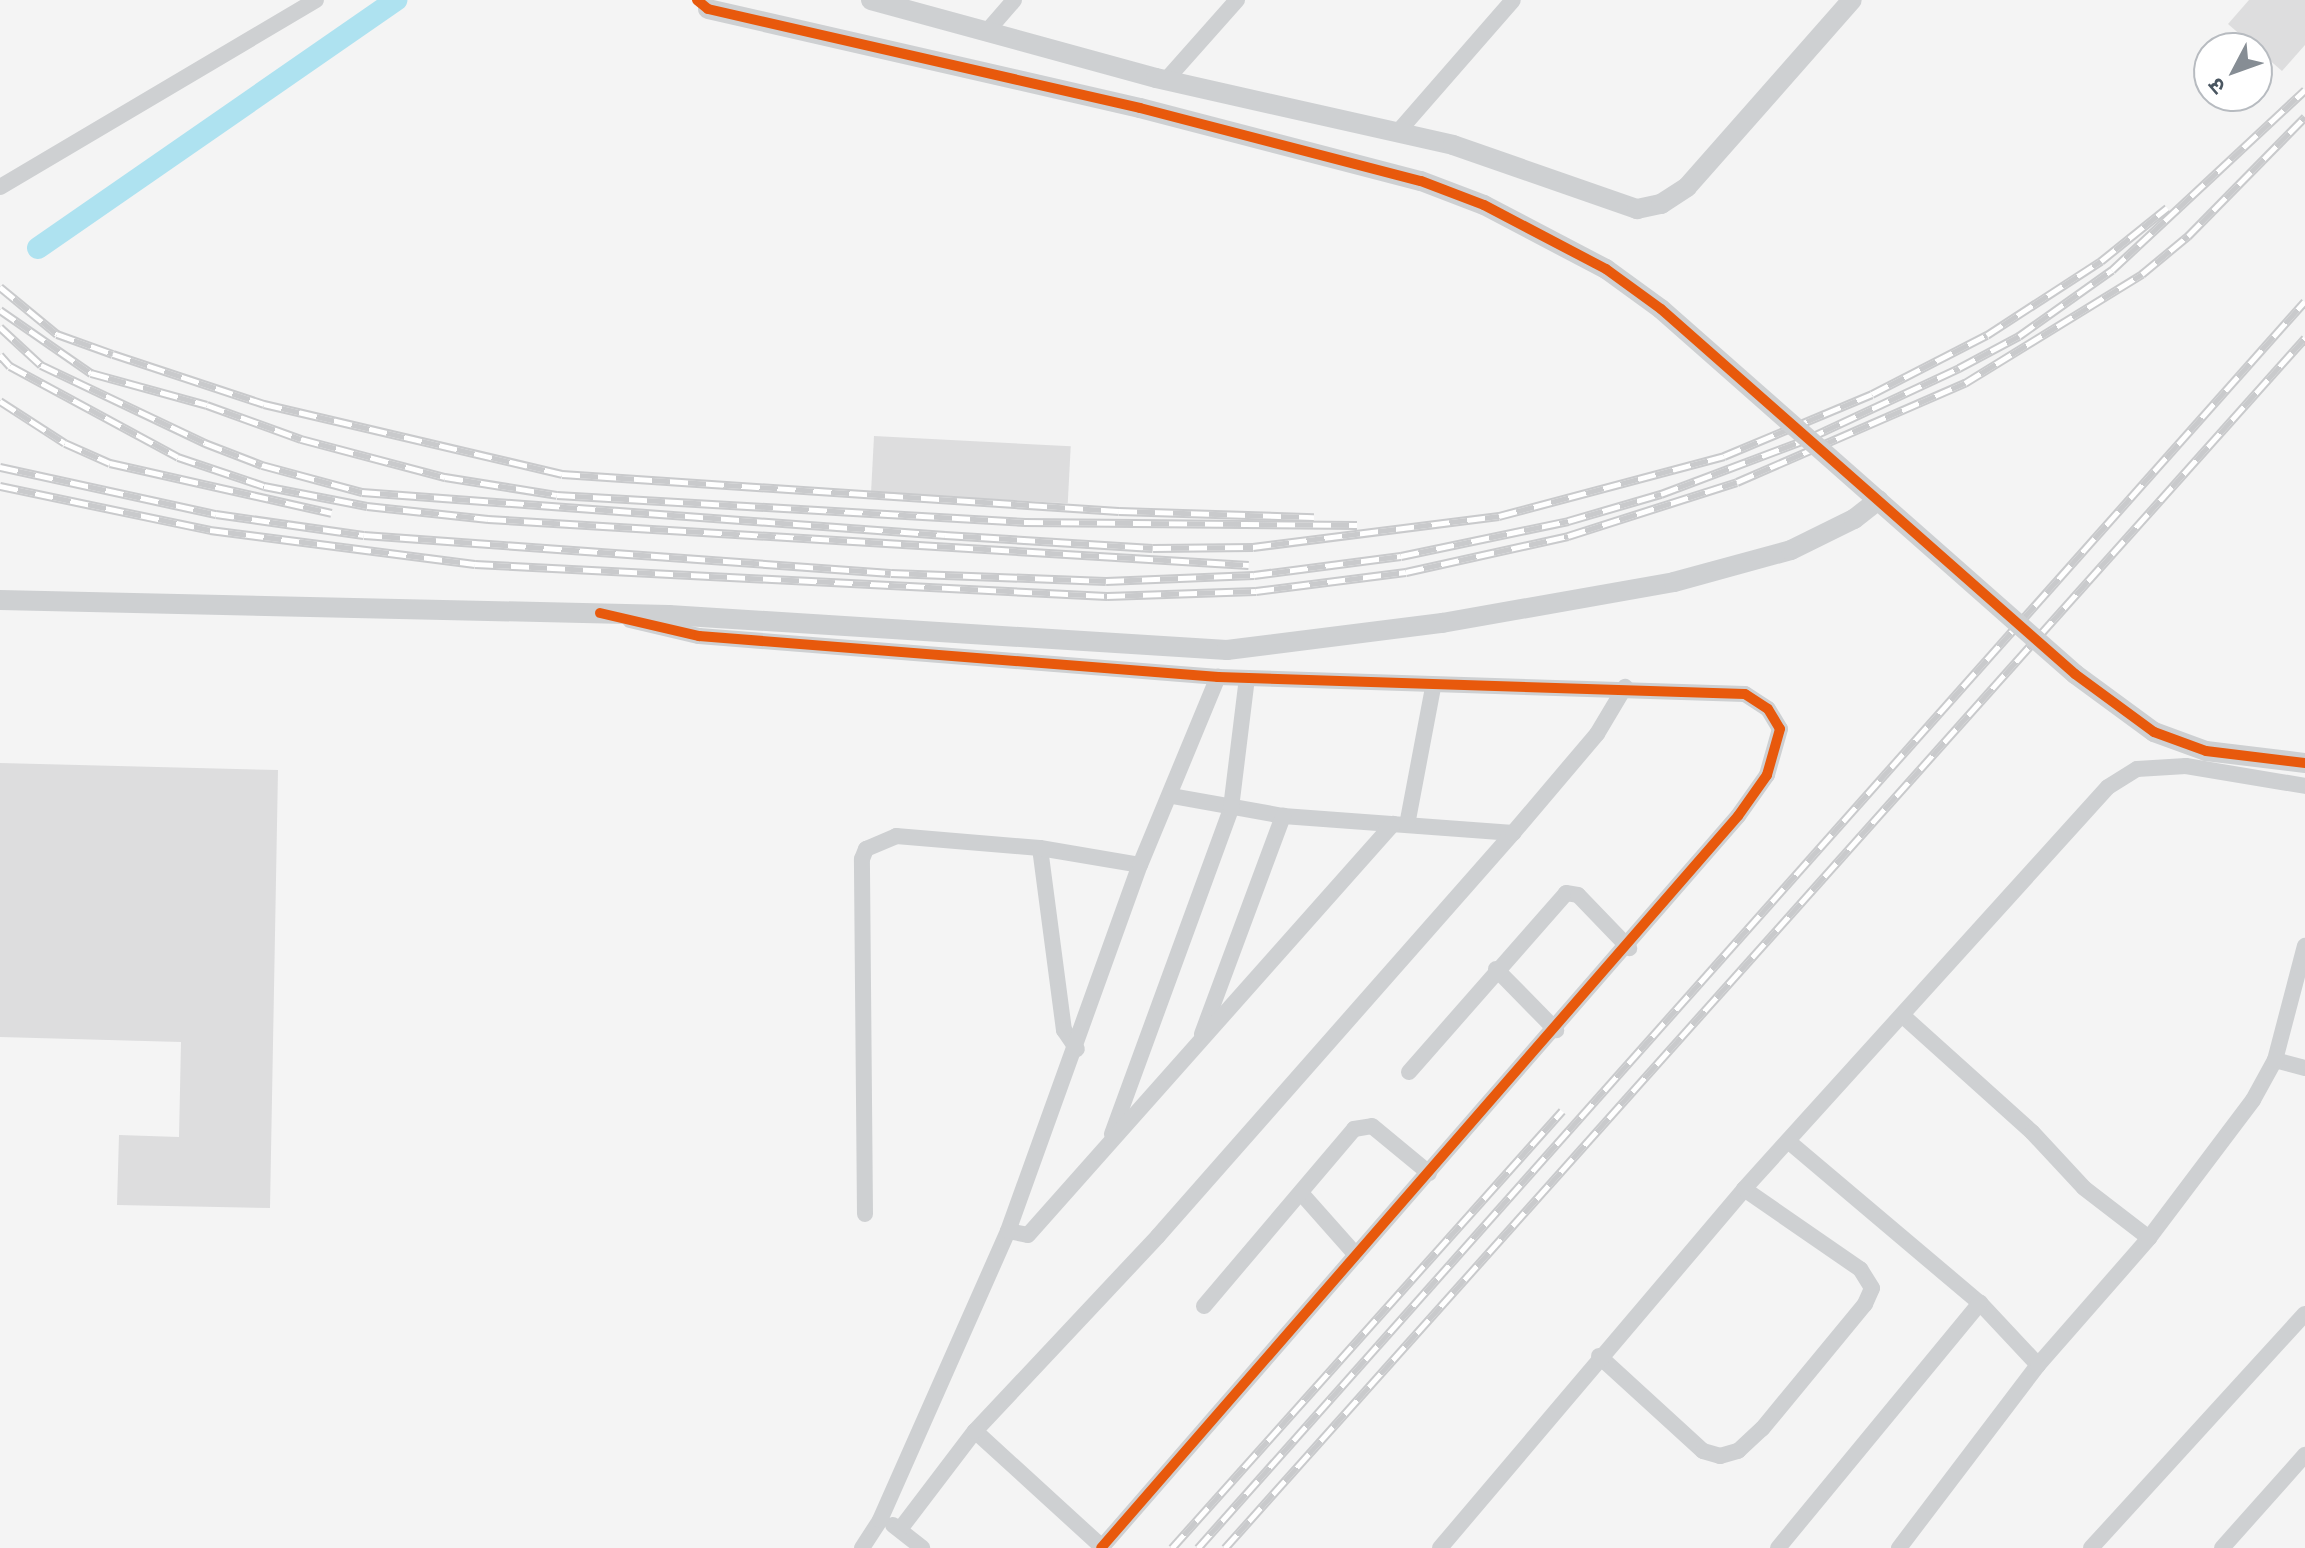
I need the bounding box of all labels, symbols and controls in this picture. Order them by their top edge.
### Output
north arrow [2193,32,2273,112]
text: उ [2202,73,2230,100]

